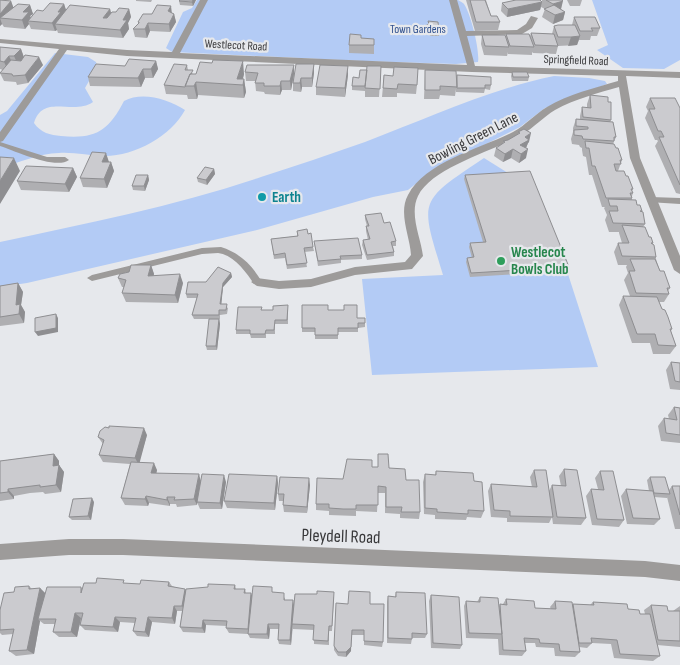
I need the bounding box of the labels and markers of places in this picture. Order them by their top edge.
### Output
place label: Earth [272,188,301,207]
marker: Earth [256,191,268,203]
place label: Westlecot Bowls Club [511,243,569,279]
marker: Westlecot Bowls Club [495,255,507,267]

